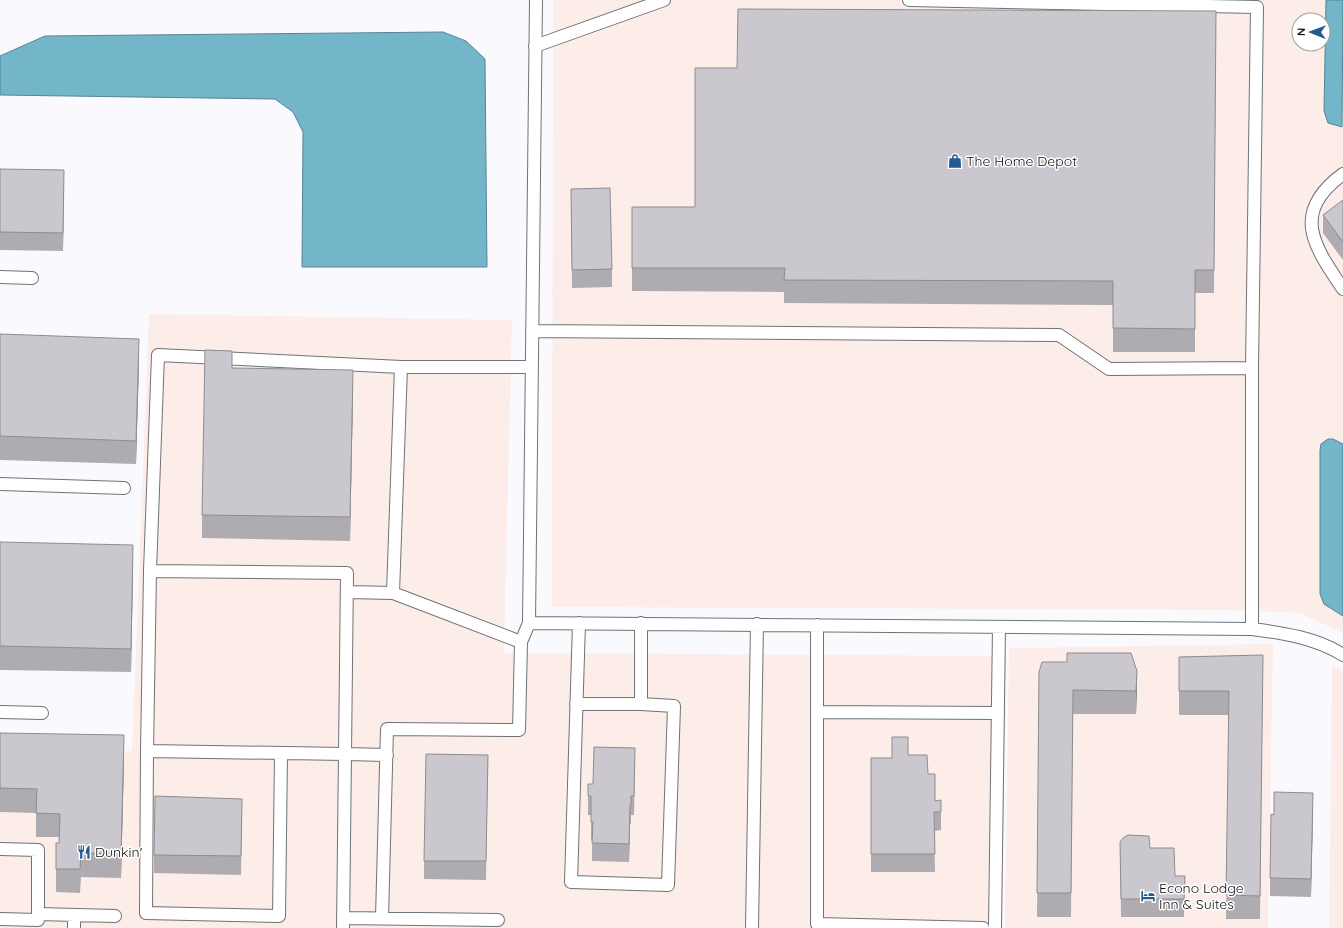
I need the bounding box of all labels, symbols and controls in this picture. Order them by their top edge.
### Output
north arrow [1291,12,1331,52]
text: N [1294,28,1308,36]
place label: The Home Depot [966,152,1077,170]
shop icon: The Home Depot [947,153,963,169]
place label: Dunkin' [95,843,143,861]
restaurant icon: Dunkin' [76,844,92,860]
place label: Econo Lodge Inn & Suites [1159,879,1244,913]
hotel icon: Econo Lodge Inn & Suites [1140,888,1156,904]

